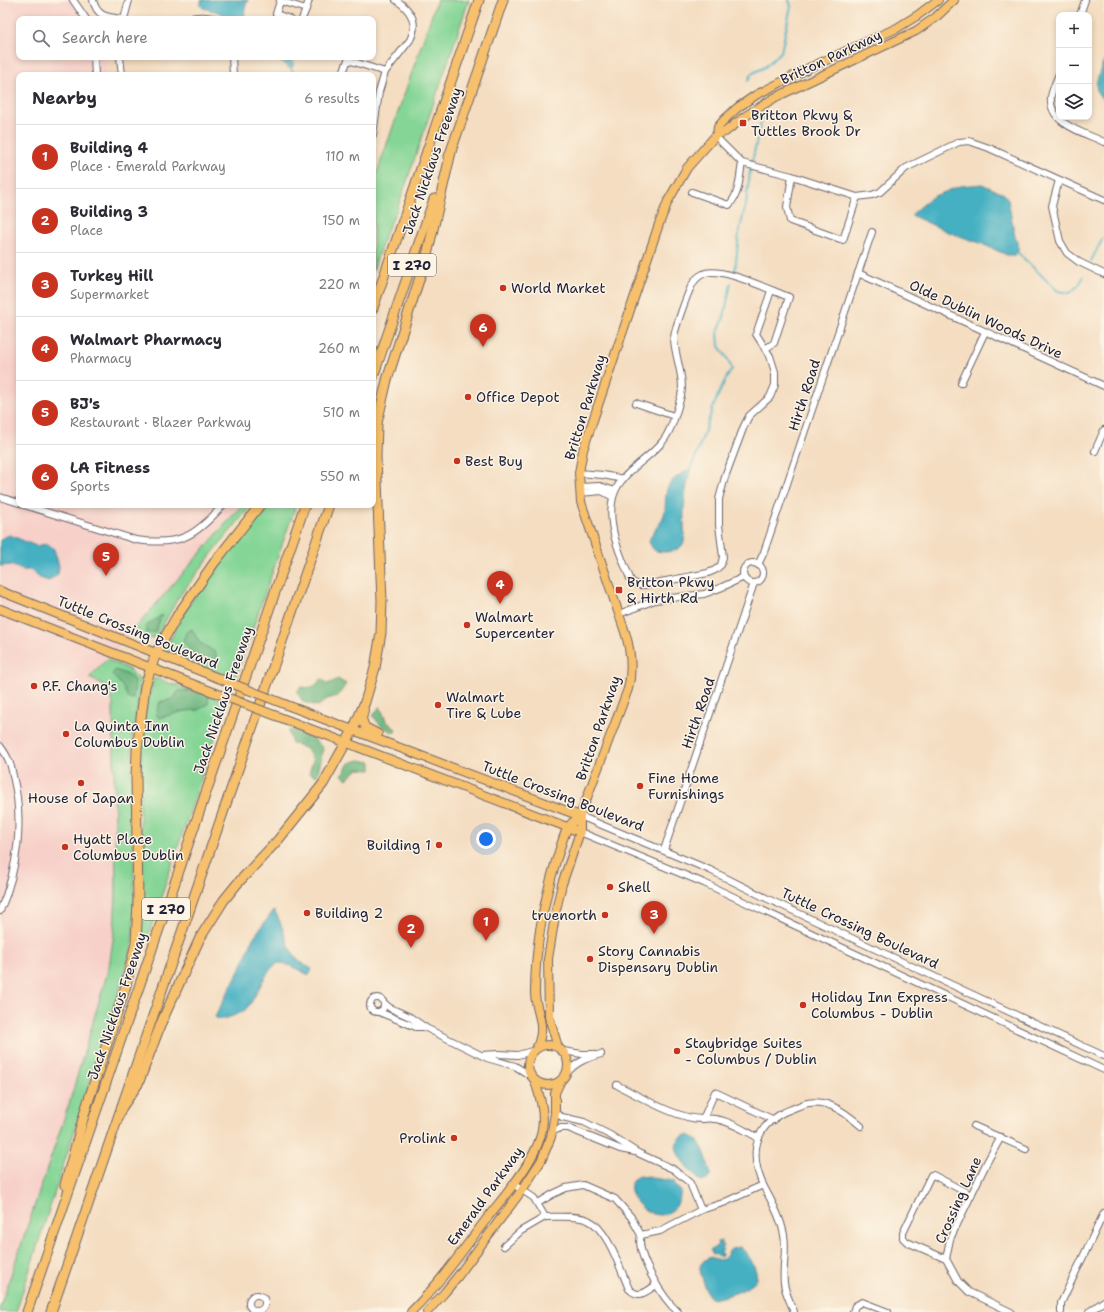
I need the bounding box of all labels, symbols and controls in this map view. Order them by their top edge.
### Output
map controls [1056,12,1092,120]
button: + [1056,12,1092,48]
search box [16,16,376,60]
street label: Britton Parkway [777,26,885,88]
icon: search [30,27,52,49]
text: Search here [62,28,148,48]
button: − [1056,48,1092,84]
button: layers [1056,84,1092,120]
street label: Jack Nicklaus Freeway [398,85,466,237]
text: Nearby [32,87,97,109]
text: 6 results [304,90,360,107]
place label: Britton Pkwy & Tuttles Brook Dr [751,106,861,140]
marker: Britton Pkwy & Tuttles Brook Dr [738,118,748,128]
text: Building 4 [70,138,148,158]
text: 1 [42,148,48,165]
text: 110 m [325,148,360,165]
text: Place · Emerald Parkway [70,158,226,175]
text: Building 3 [70,202,148,222]
text: 2 [40,212,50,229]
text: 150 m [322,212,360,229]
text: Place [70,222,103,239]
road number: I 270 [388,254,436,276]
text: Turkey Hill [70,266,153,286]
text: 3 [40,276,50,293]
text: 220 m [318,276,360,293]
street label: Olde Dublin Woods Drive [906,276,1066,363]
place label: World Market [511,279,606,297]
marker: World Market [498,283,508,293]
text: Supermarket [70,286,149,303]
pin: 6 [470,314,496,347]
text: Walmart Pharmacy [70,330,222,350]
text: 4 [40,340,50,357]
text: 260 m [318,340,360,357]
text: Pharmacy [70,350,132,367]
street label: Britton Parkway [560,352,610,462]
street label: Hirth Road [784,357,824,433]
place label: Office Depot [476,388,560,406]
marker: Office Depot [463,392,473,402]
text: BJ's [70,394,100,414]
text: 5 [41,404,49,421]
text: 510 m [323,404,360,421]
text: Restaurant · Blazer Parkway [70,414,251,431]
place label: Best Buy [465,452,523,470]
marker: Best Buy [452,456,462,466]
text: LA Fitness [70,458,150,478]
text: 6 [40,468,50,485]
text: 550 m [320,468,360,485]
text: Sports [70,478,110,495]
pin: 5 [93,543,119,576]
pin: 4 [487,571,513,604]
place label: Britton Pkwy & Hirth Rd [627,573,714,607]
marker: Britton Pkwy & Hirth Rd [614,585,624,595]
street label: Tuttle Crossing Boulevard [55,591,221,673]
place label: Walmart Supercenter [475,608,555,642]
marker: Walmart Supercenter [462,620,472,630]
street label: Jack Nicklaus Freeway [189,624,257,776]
street label: Britton Parkway [572,673,624,783]
street label: Hirth Road [677,675,719,751]
place label: P.F. Chang's [42,677,117,695]
marker: P.F. Chang's [29,681,39,691]
place label: Walmart Tire & Lube [446,688,522,722]
marker: Walmart Tire & Lube [433,700,443,710]
place label: La Quinta Inn Columbus Dublin [74,717,185,751]
marker: La Quinta Inn Columbus Dublin [61,729,71,739]
street label: Tuttle Crossing Boulevard [479,757,647,835]
place label: Fine Home Furnishings [648,769,725,803]
marker: House of Japan [76,778,86,788]
marker: Fine Home Furnishings [635,781,645,791]
place label: House of Japan [28,789,135,807]
your location [476,829,496,849]
place label: Hyatt Place Columbus Dublin [73,830,184,864]
place label: Building 1 [367,836,431,854]
marker: Building 1 [434,840,444,850]
marker: Hyatt Place Columbus Dublin [60,842,70,852]
place label: Shell [618,878,651,896]
marker: Shell [605,882,615,892]
street label: Tuttle Crossing Boulevard [778,883,942,973]
road number: I 270 [142,898,190,920]
pin: 3 [641,901,667,934]
place label: Building 2 [315,904,383,922]
place label: truenorth [531,906,597,924]
marker: Building 2 [302,908,312,918]
pin: 1 [473,908,499,941]
marker: truenorth [600,910,610,920]
pin: 2 [398,915,424,948]
street label: Jack Nicklaus Freeway [83,930,151,1082]
place label: Story Cannabis Dispensary Dublin [598,942,719,976]
marker: Story Cannabis Dispensary Dublin [585,954,595,964]
place label: Holiday Inn Express Columbus - Dublin [811,988,948,1022]
marker: Holiday Inn Express Columbus - Dublin [798,1000,808,1010]
place label: Staybridge Suites - Columbus / Dublin [685,1034,817,1068]
marker: Staybridge Suites - Columbus / Dublin [672,1046,682,1056]
place label: Prolink [399,1129,446,1147]
marker: Prolink [449,1133,459,1143]
street label: Emerald Parkway [443,1143,527,1249]
street label: Crossing Lane [931,1153,985,1246]

